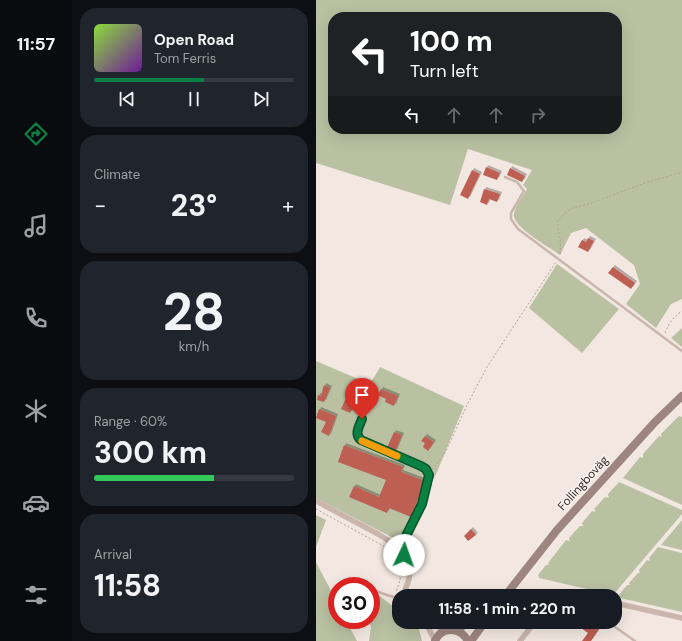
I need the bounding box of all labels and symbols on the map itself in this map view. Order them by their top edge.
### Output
pin [345,378,379,419]
street label: Follingboväg [554,452,612,514]
position arrow [383,534,425,576]
speed limit sign: 30 [328,577,380,629]

